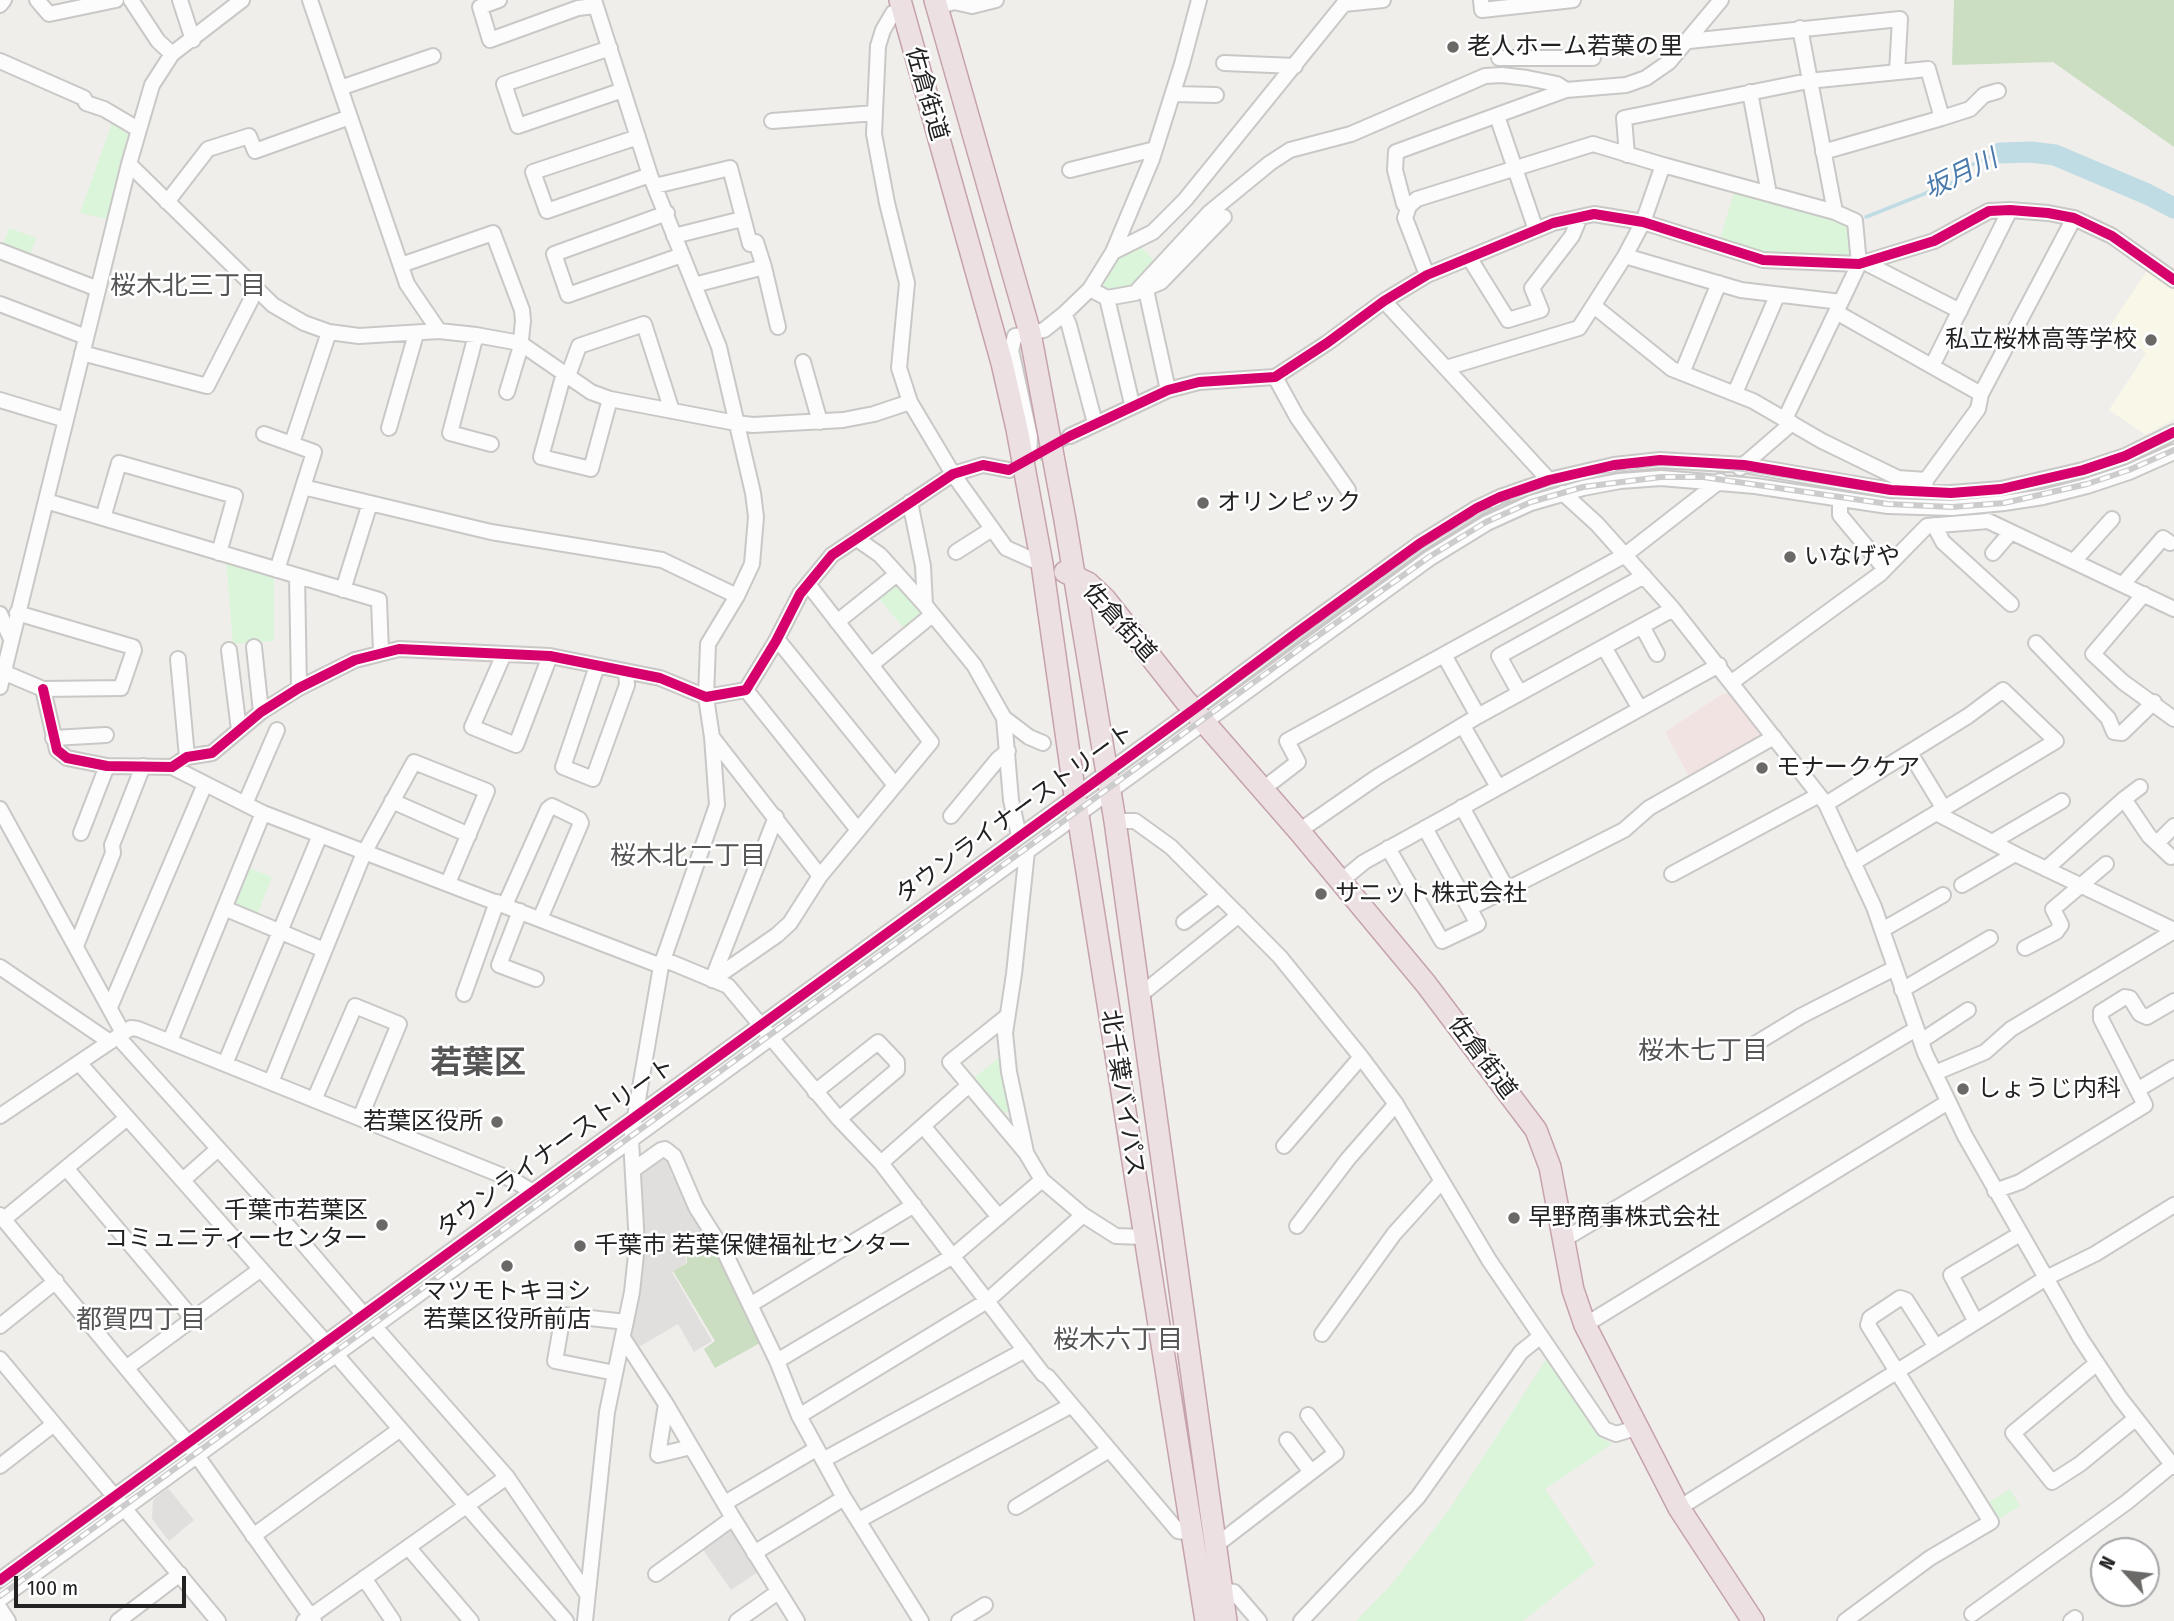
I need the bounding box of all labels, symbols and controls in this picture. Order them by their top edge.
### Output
place label: 老人ホーム若葉の里 [1467,33,1683,61]
marker: 老人ホーム若葉の里 [1445,39,1461,55]
street label: 佐倉街道 [899,44,953,144]
water label: 坂月川 [1919,144,2003,206]
district label: 桜木北三丁目 [110,271,266,303]
place label: 私立桜林高等学校 [1945,326,2137,354]
marker: 私立桜林高等学校 [2143,332,2159,348]
place label: オリンピック [1217,489,1361,517]
marker: オリンピック [1195,495,1211,511]
place label: いなげや [1804,543,1900,571]
marker: いなげや [1782,549,1798,565]
street label: 佐倉街道 [1076,578,1162,668]
street label: タウンライナーストリート [890,718,1140,910]
place label: モナークケア [1776,754,1920,782]
marker: モナークケア [1754,760,1770,776]
district label: 桜木北二丁目 [610,841,766,873]
place label: サニット株式会社 [1335,880,1527,908]
marker: サニット株式会社 [1313,886,1329,902]
street label: 北千葉バイパス [1095,1008,1149,1178]
street label: 佐倉街道 [1442,1011,1522,1105]
district label: 桜木七丁目 [1638,1036,1768,1068]
district label: 若葉区 [430,1045,526,1083]
street label: タウンライナーストリート [431,1052,681,1244]
place label: しょうじ内科 [1977,1075,2121,1103]
marker: しょうじ内科 [1955,1081,1971,1097]
place label: 若葉区役所 [363,1108,483,1136]
marker: 若葉区役所 [489,1114,505,1130]
place label: 千葉市若葉区 コミュニティーセンター [104,1197,368,1253]
place label: 早野商事株式会社 [1528,1204,1720,1232]
marker: 早野商事株式会社 [1506,1210,1522,1226]
marker: 千葉市若葉区 コミュニティーセンター [374,1217,390,1233]
place label: 千葉市 若葉保健福祉センター [594,1232,912,1260]
marker: 千葉市 若葉保健福祉センター [572,1238,588,1254]
marker: マツモトキヨシ 若葉区役所前店 [499,1258,515,1274]
place label: マツモトキヨシ 若葉区役所前店 [423,1278,591,1334]
district label: 都賀四丁目 [76,1305,206,1337]
district label: 桜木六丁目 [1053,1325,1183,1357]
north arrow [2090,1537,2160,1607]
text: N [2095,1553,2120,1573]
scale bar [18,1562,189,1606]
text: 100 m [27,1575,78,1601]

